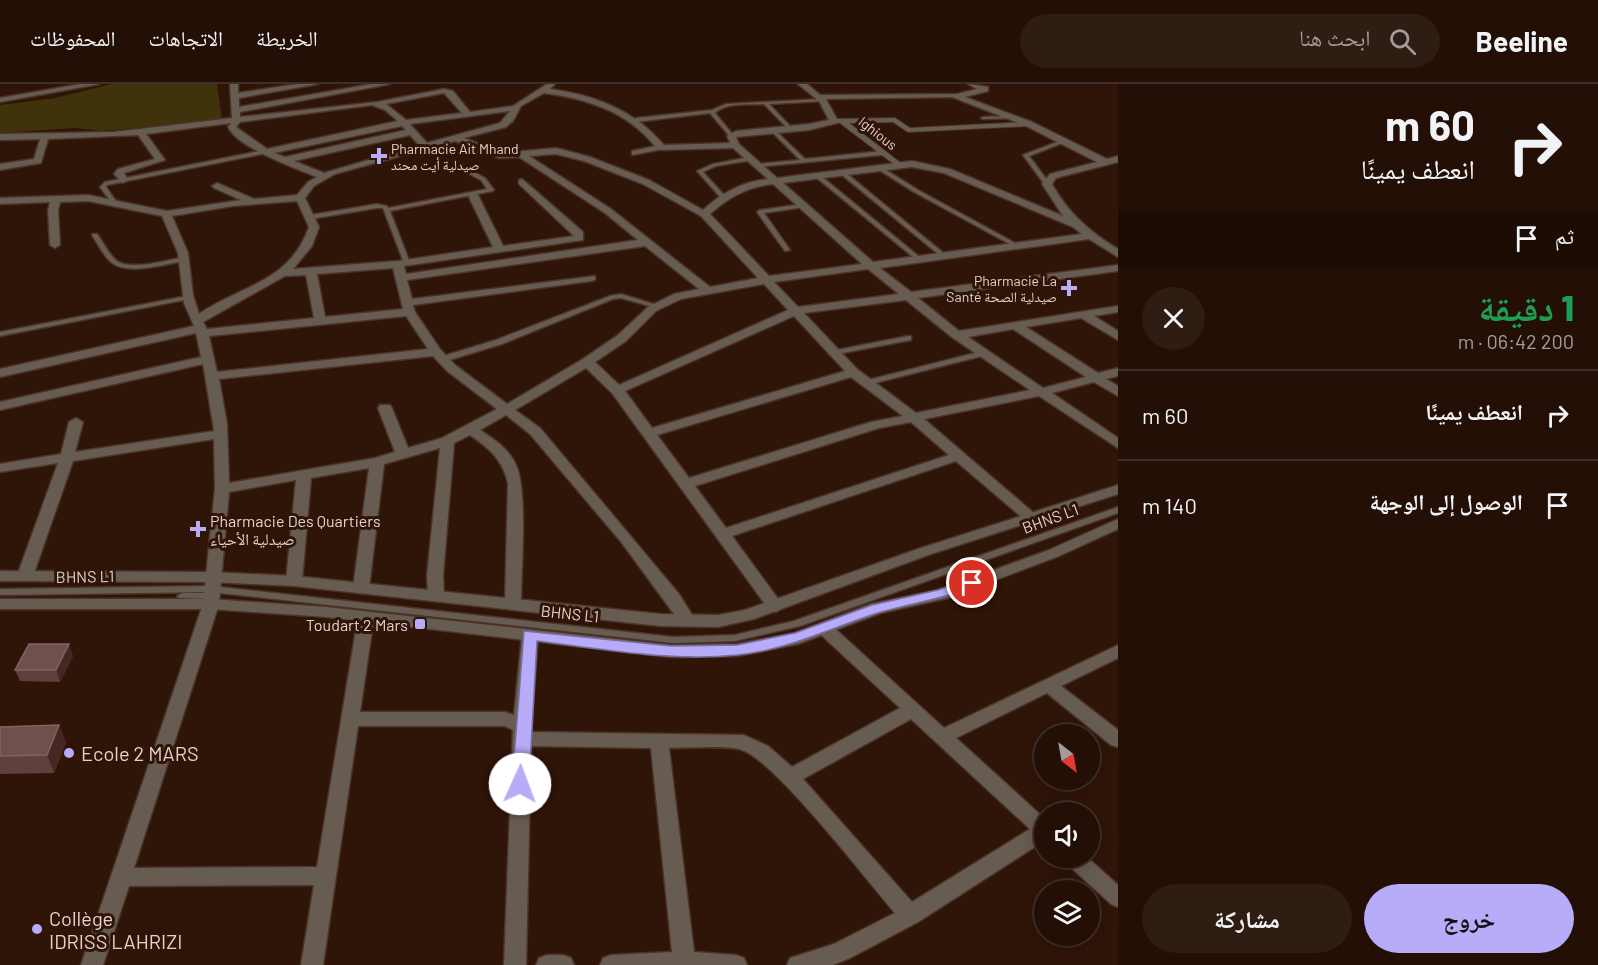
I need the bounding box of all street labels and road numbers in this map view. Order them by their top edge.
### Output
street label: Ighious [855,113,901,153]
street label: BHNS L1 [1019,499,1081,537]
street label: BHNS L1 [56,566,114,586]
street label: BHNS L1 [540,600,600,626]

